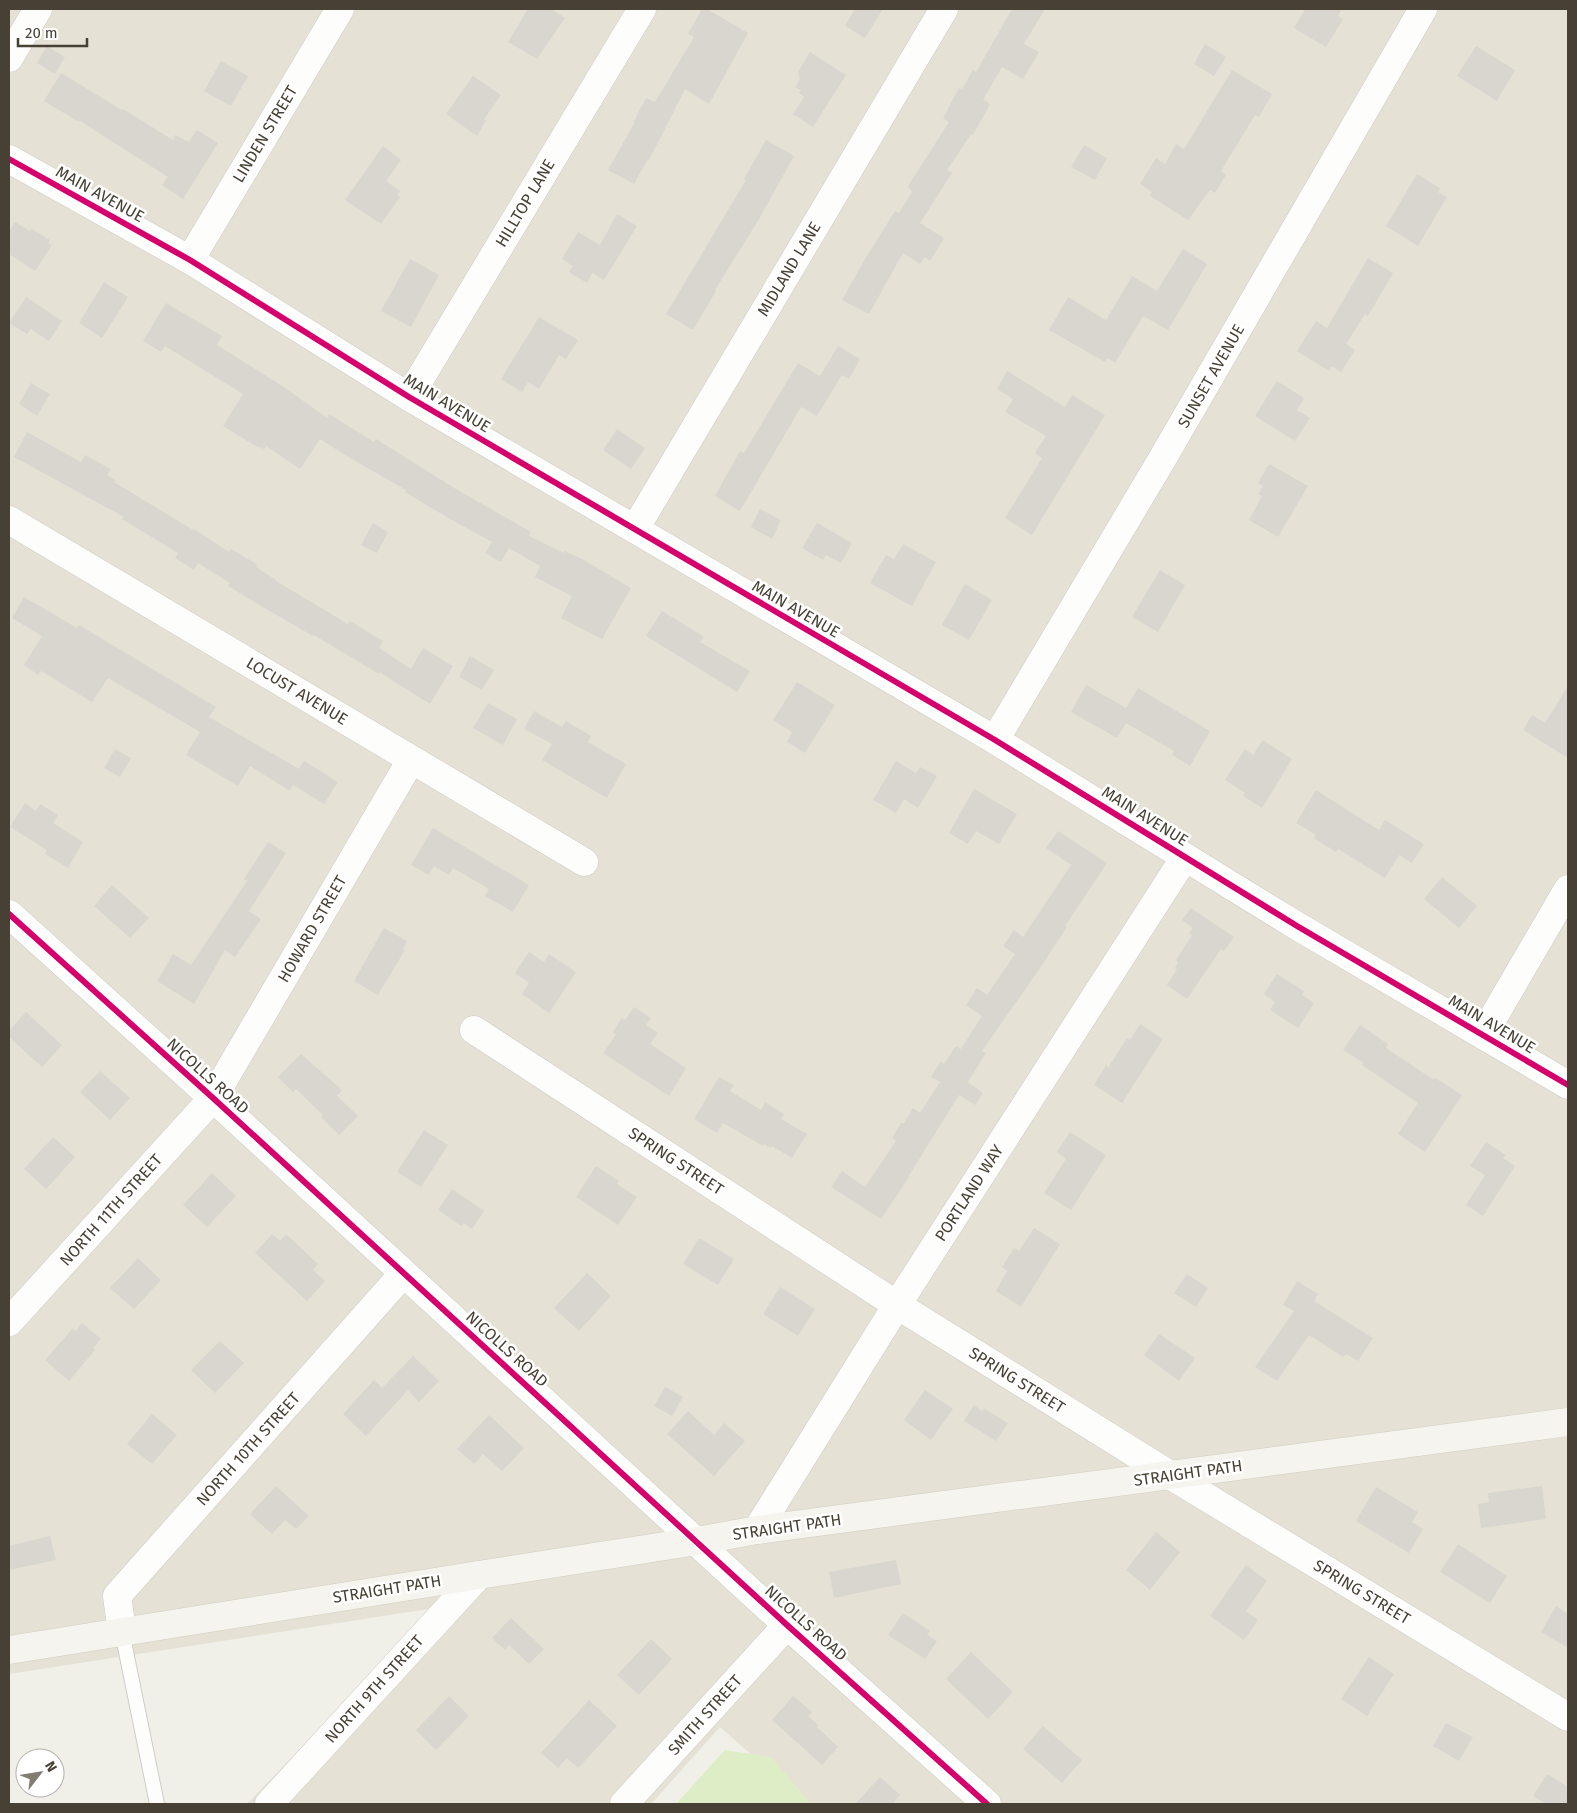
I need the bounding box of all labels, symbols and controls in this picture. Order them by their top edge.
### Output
scale bar [18,15,86,47]
text: 20 m [25,24,58,42]
street label: LINDEN STREET [229,82,302,186]
street label: HILLTOP LANE [491,156,559,250]
street label: MAIN AVENUE [53,162,147,226]
street label: MIDLAND LANE [753,218,825,320]
street label: SUNSET AVENUE [1174,321,1248,431]
street label: MAIN AVENUE [400,370,494,436]
street label: MAIN AVENUE [749,576,843,642]
street label: LOCUST AVENUE [243,653,351,729]
street label: MAIN AVENUE [1098,782,1192,850]
street label: HOWARD STREET [274,872,351,986]
street label: MAIN AVENUE [1445,991,1539,1057]
street label: NICOLLS ROAD [163,1034,253,1118]
street label: SPRING STREET [625,1123,728,1199]
street label: PORTLAND WAY [931,1141,1007,1245]
street label: NORTH 11TH STREET [56,1150,167,1270]
street label: NICOLLS ROAD [462,1307,552,1391]
street label: SPRING STREET [966,1343,1069,1417]
street label: NORTH 10TH STREET [192,1388,304,1509]
street label: STRAIGHT PATH [1132,1456,1244,1490]
street label: STRAIGHT PATH [731,1510,843,1544]
street label: SPRING STREET [1310,1556,1414,1629]
street label: STRAIGHT PATH [331,1571,443,1607]
street label: NICOLLS ROAD [761,1581,851,1665]
street label: NORTH 9TH STREET [321,1631,428,1747]
street label: SMITH STREET [664,1671,746,1759]
north arrow [15,1748,65,1798]
text: N [41,1758,60,1775]

